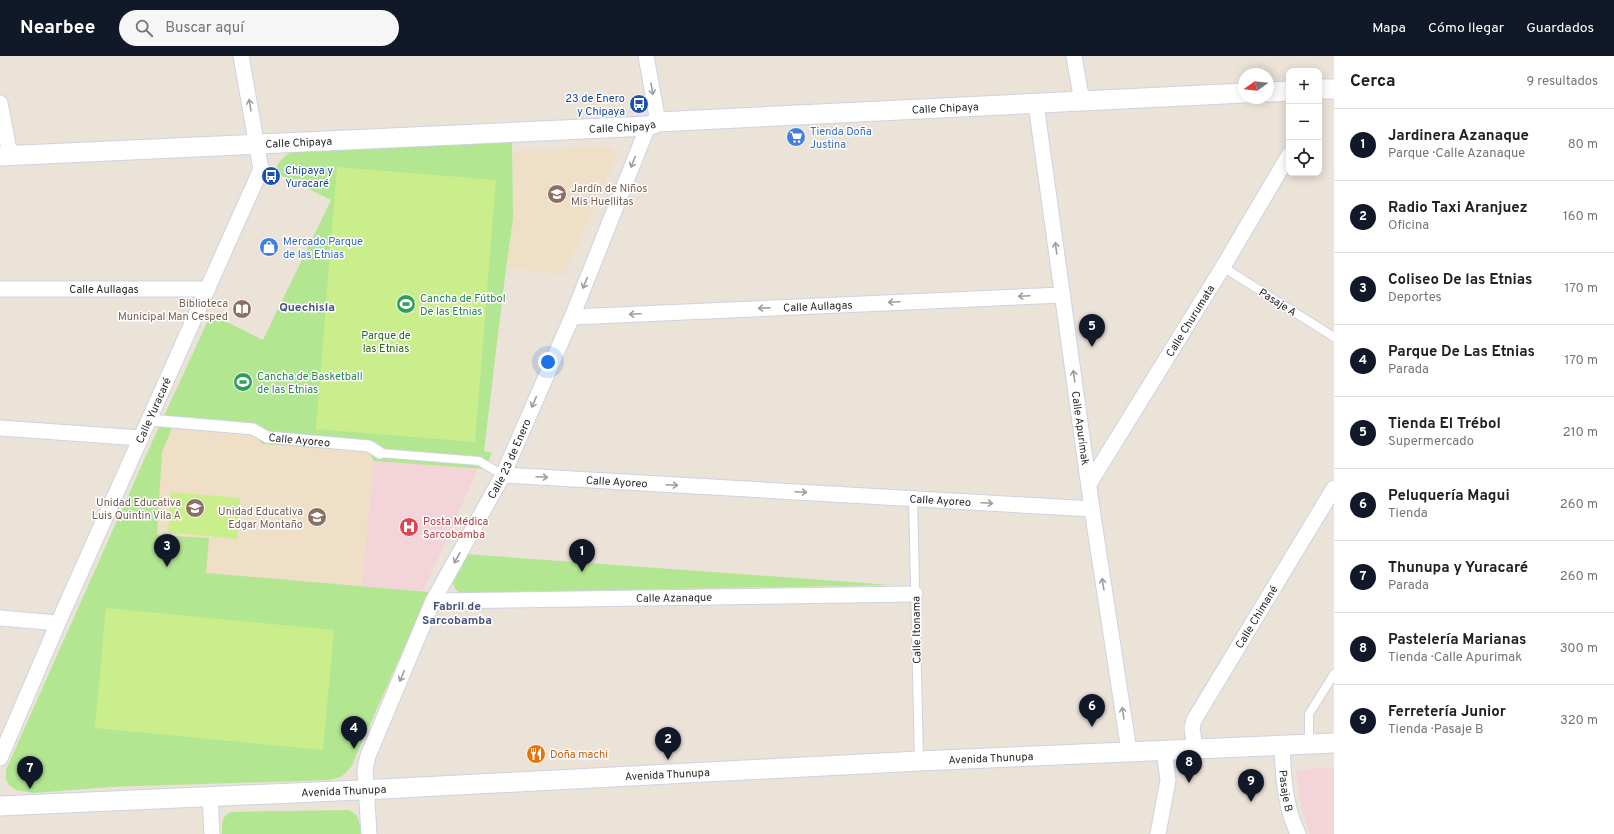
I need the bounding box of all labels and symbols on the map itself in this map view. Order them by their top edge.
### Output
north arrow [1238,68,1274,104]
one-way arrow [648,82,656,95]
place label: 23 de Enero y Chipaya [565,92,625,119]
bus stop icon: 23 de Enero y Chipaya [628,93,650,115]
one-way arrow [245,99,253,112]
street label: Calle Chipaya [911,100,979,117]
street label: Calle Chipaya [589,117,658,137]
place label: Tienda Doña Justina [810,125,872,152]
supermarket icon: Tienda Doña Justina [785,126,807,148]
street label: Calle Chipaya [265,135,333,152]
one-way arrow [629,155,637,167]
place label: Chipaya y Yuracaré [285,164,333,191]
bus stop icon: Chipaya y Yuracaré [260,165,282,187]
place label: Jardín de Niños Mis Huellitas [571,182,647,209]
school or university icon: Jardín de Niños Mis Huellitas [546,183,568,205]
place label: Mercado Parque de las Etnias [283,235,363,262]
shop icon: Mercado Parque de las Etnias [258,236,280,258]
one-way arrow [1052,242,1060,255]
one-way arrow [581,276,589,288]
street label: Calle Churumata [1163,282,1218,360]
street label: Calle Aullagas [69,283,139,297]
street label: Pasaje A [1256,286,1299,320]
place label: Cancha de Fútbol De las Etnias [420,292,506,319]
sports icon: Cancha de Fútbol De las Etnias [395,293,417,315]
one-way arrow [1018,293,1031,300]
place label: Biblioteca Municipal Man Cesped [118,297,228,324]
library icon: Biblioteca Municipal Man Cesped [231,298,253,320]
street label: Calle Aullagas [783,298,853,316]
one-way arrow [888,299,901,306]
district label: Quechisla [279,300,335,316]
one-way arrow [758,305,771,312]
one-way arrow [629,311,642,318]
pin: 5 [1079,314,1105,347]
park label: Parque de las Etnias [361,329,411,356]
your location [538,352,558,372]
place label: Cancha de Basketball de las Etnias [257,370,363,397]
one-way arrow [1070,370,1078,383]
sports icon: Cancha de Basketball de las Etnias [232,371,254,393]
street label: Calle Yuracaré [133,375,175,446]
street label: Calle Apurimak [1068,390,1092,466]
one-way arrow [530,396,538,408]
street label: Calle 23 de Enero [485,417,535,502]
street label: Calle Ayoreo [268,431,331,451]
one-way arrow [535,474,548,481]
street label: Calle Ayoreo [585,474,648,491]
one-way arrow [665,481,678,488]
one-way arrow [794,488,807,496]
street label: Calle Ayoreo [909,492,971,510]
place label: Unidad Educativa Luis Quintin Vila A [92,496,181,523]
school or university icon: Unidad Educativa Luis Quintin Vila A [184,497,206,519]
one-way arrow [980,499,993,506]
place label: Unidad Educativa Edgar Montaño [218,505,303,532]
school or university icon: Unidad Educativa Edgar Montaño [306,506,328,528]
place label: Posta Médica Sarcobamba [423,515,489,542]
hospital icon: Posta Médica Sarcobamba [398,516,420,538]
pin: 3 [154,534,180,567]
pin: 1 [569,539,595,572]
one-way arrow [452,552,460,564]
one-way arrow [1099,578,1107,591]
street label: Calle Chimané [1233,583,1281,651]
street label: Calle Azanaque [636,591,712,606]
street label: Calle Itonama [909,596,925,664]
district label: Fabril de Sarcobamba [422,599,492,629]
one-way arrow [397,669,405,681]
pin: 6 [1079,694,1105,727]
one-way arrow [1119,707,1127,720]
pin: 4 [341,716,367,749]
pin: 2 [655,727,681,760]
restaurant icon: Doña machi [525,743,547,765]
place label: Doña machi [550,748,608,762]
street label: Avenida Thunupa [948,750,1034,768]
pin: 8 [1176,750,1202,783]
pin: 7 [17,756,43,789]
street label: Avenida Thunupa [624,766,710,784]
pin: 9 [1238,769,1264,802]
street label: Pasaje B [1275,769,1296,813]
street label: Avenida Thunupa [301,783,387,801]

